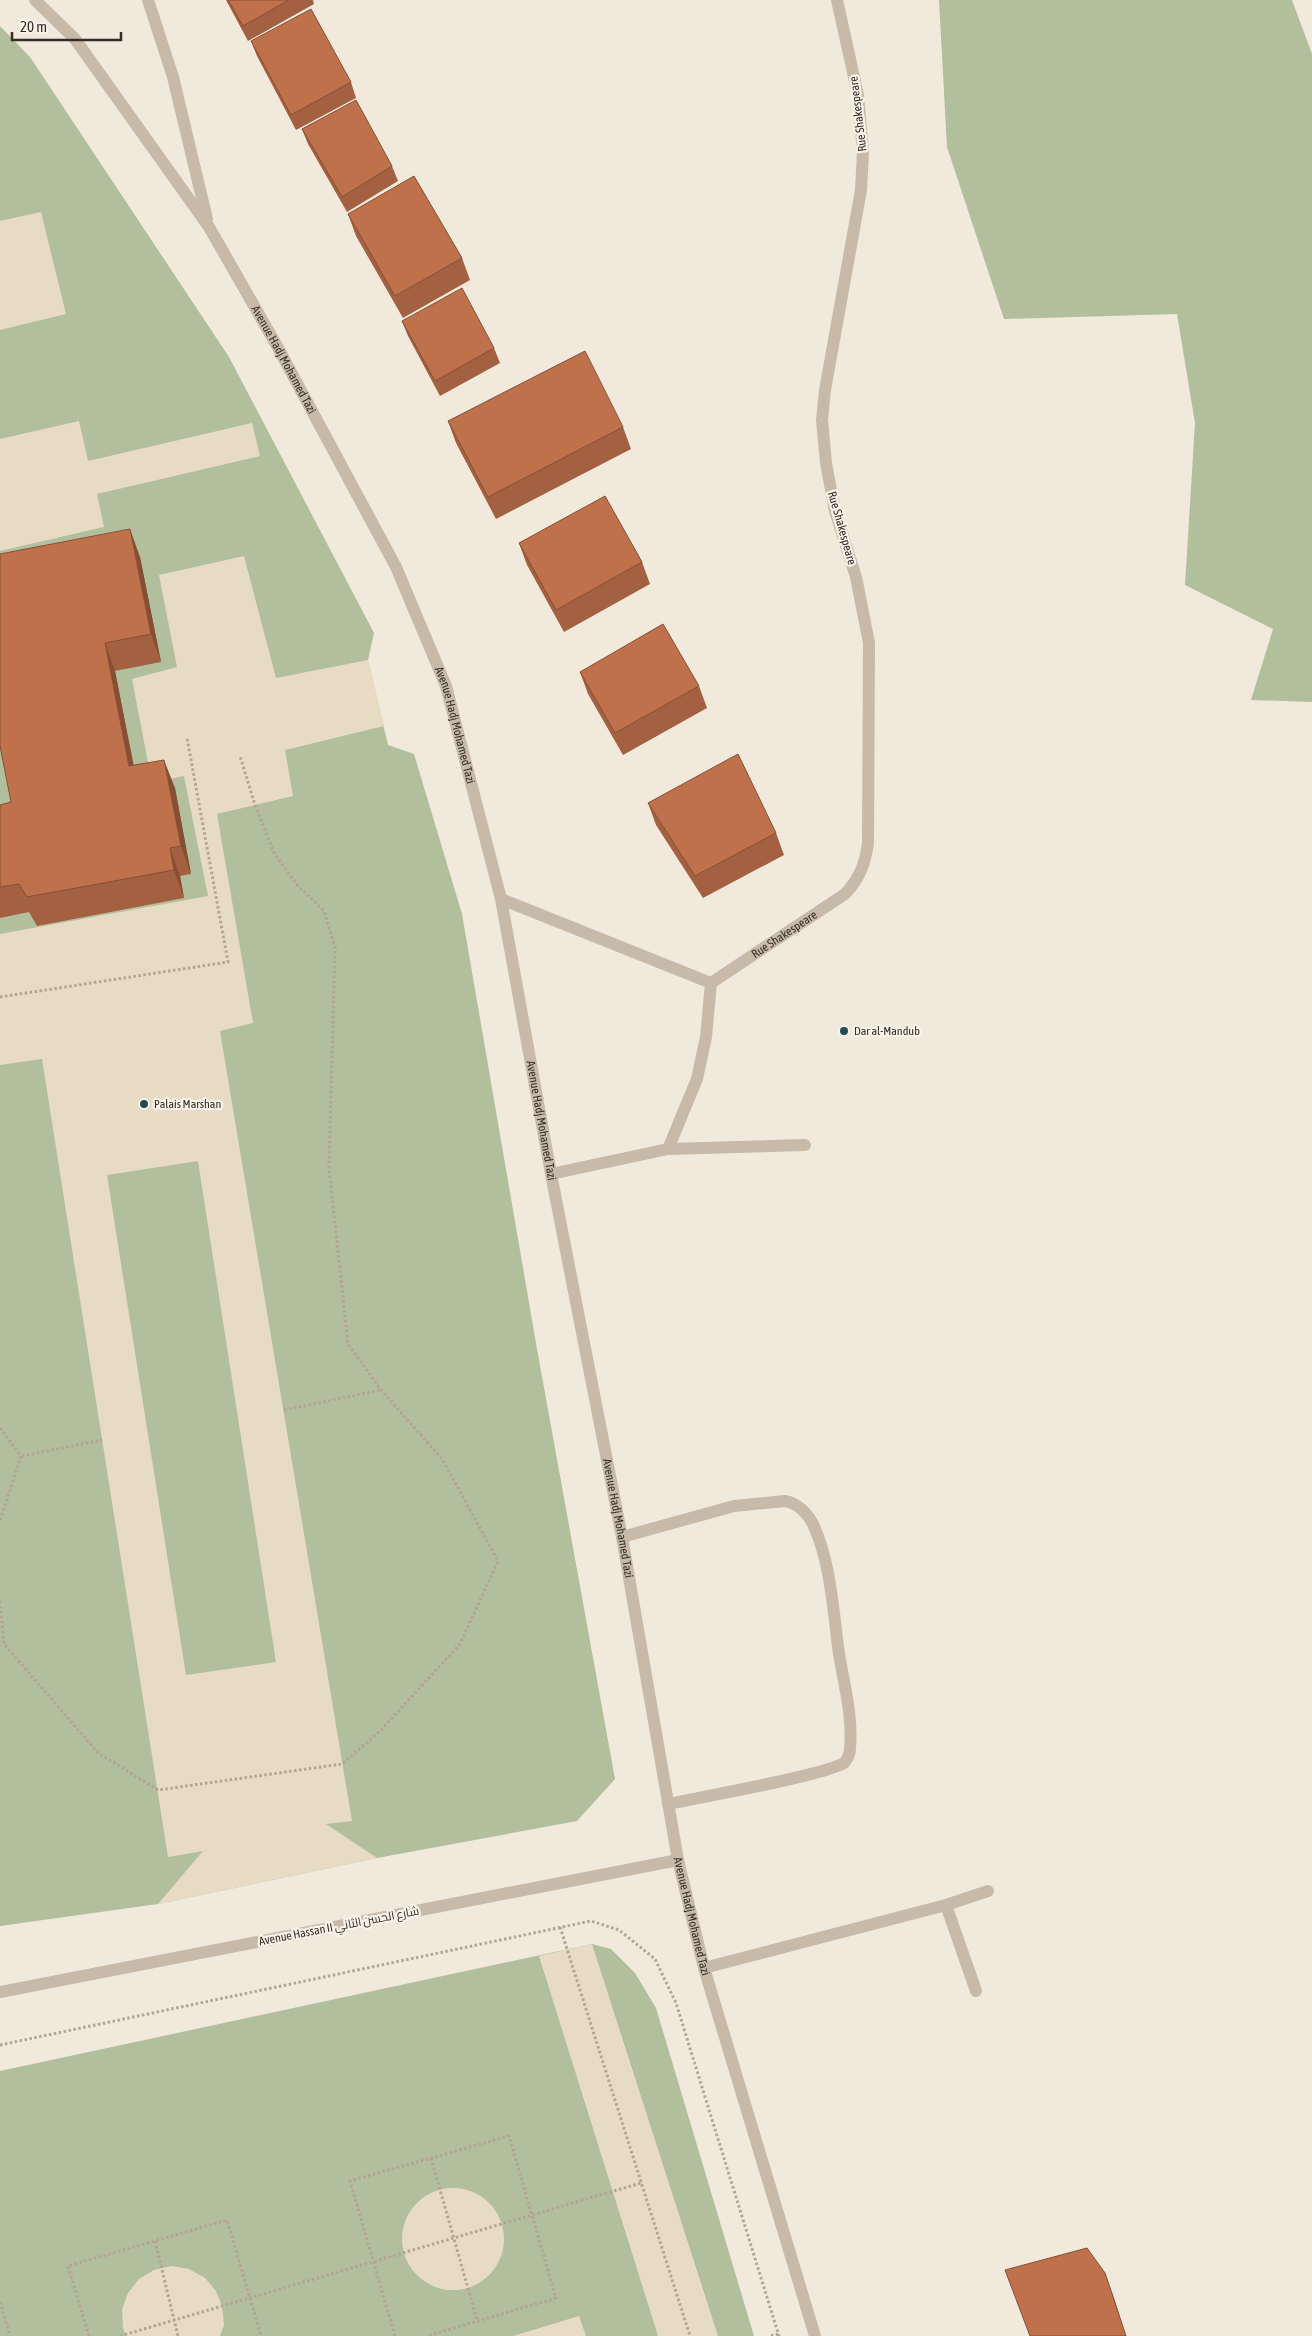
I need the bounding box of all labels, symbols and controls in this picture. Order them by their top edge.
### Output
scale bar [12,10,121,42]
text: 20 m [20,18,47,35]
street label: Rue Shakespeare [846,76,870,152]
street label: Avenue Hadj Mohamed Tazi [248,303,319,416]
street label: Rue Shakespeare [825,490,859,566]
street label: Avenue Hadj Mohamed Tazi [432,664,478,785]
street label: Rue Shakespeare [749,907,820,961]
place label: Dar al-Mandub [854,1024,920,1038]
marker: Dar al-Mandub [838,1025,850,1037]
street label: Avenue Hadj Mohamed Tazi [524,1060,559,1181]
place label: Palais Marshan [154,1097,221,1111]
marker: Palais Marshan [138,1098,150,1110]
street label: Avenue Hadj Mohamed Tazi [600,1457,636,1579]
street label: Avenue Hadj Mohamed Tazi [671,1856,713,1977]
street label: Avenue Hassan II شارع الحسن الثاني [258,1904,421,1951]

